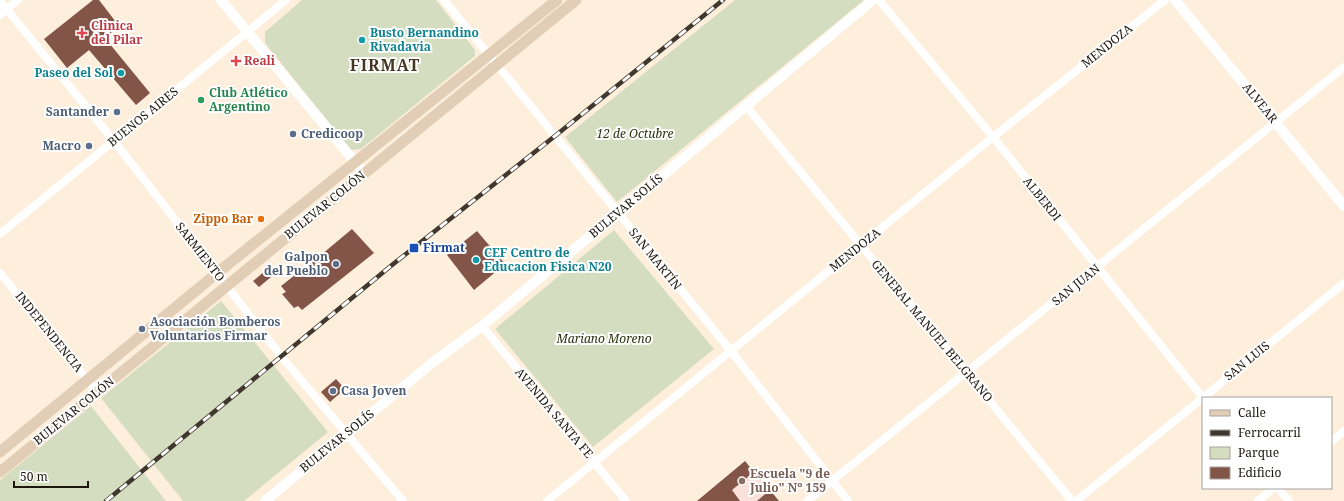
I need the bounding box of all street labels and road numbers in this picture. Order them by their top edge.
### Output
street label: MENDOZA [1078,19,1136,71]
street label: ALVEAR [1239,79,1282,126]
street label: BUENOS AIRES [104,83,182,150]
street label: BULEVAR COLÓN [281,167,369,243]
street label: BULEVAR SOLÍS [585,170,666,242]
street label: ALBERDI [1019,173,1065,224]
street label: SARMIENTO [172,219,229,285]
street label: MENDOZA [826,223,884,275]
street label: SAN MARTÍN [625,224,686,293]
street label: GENERAL MANUEL BELGRANO [868,256,997,406]
street label: SAN JUAN [1048,260,1103,309]
street label: INDEPENDENCIA [12,288,88,376]
street label: SAN LUIS [1220,337,1273,384]
street label: AVENIDA SANTA FE [511,364,597,462]
street label: BULEVAR COLÓN [30,373,118,449]
street label: BULEVAR SOLÍS [296,405,378,476]

